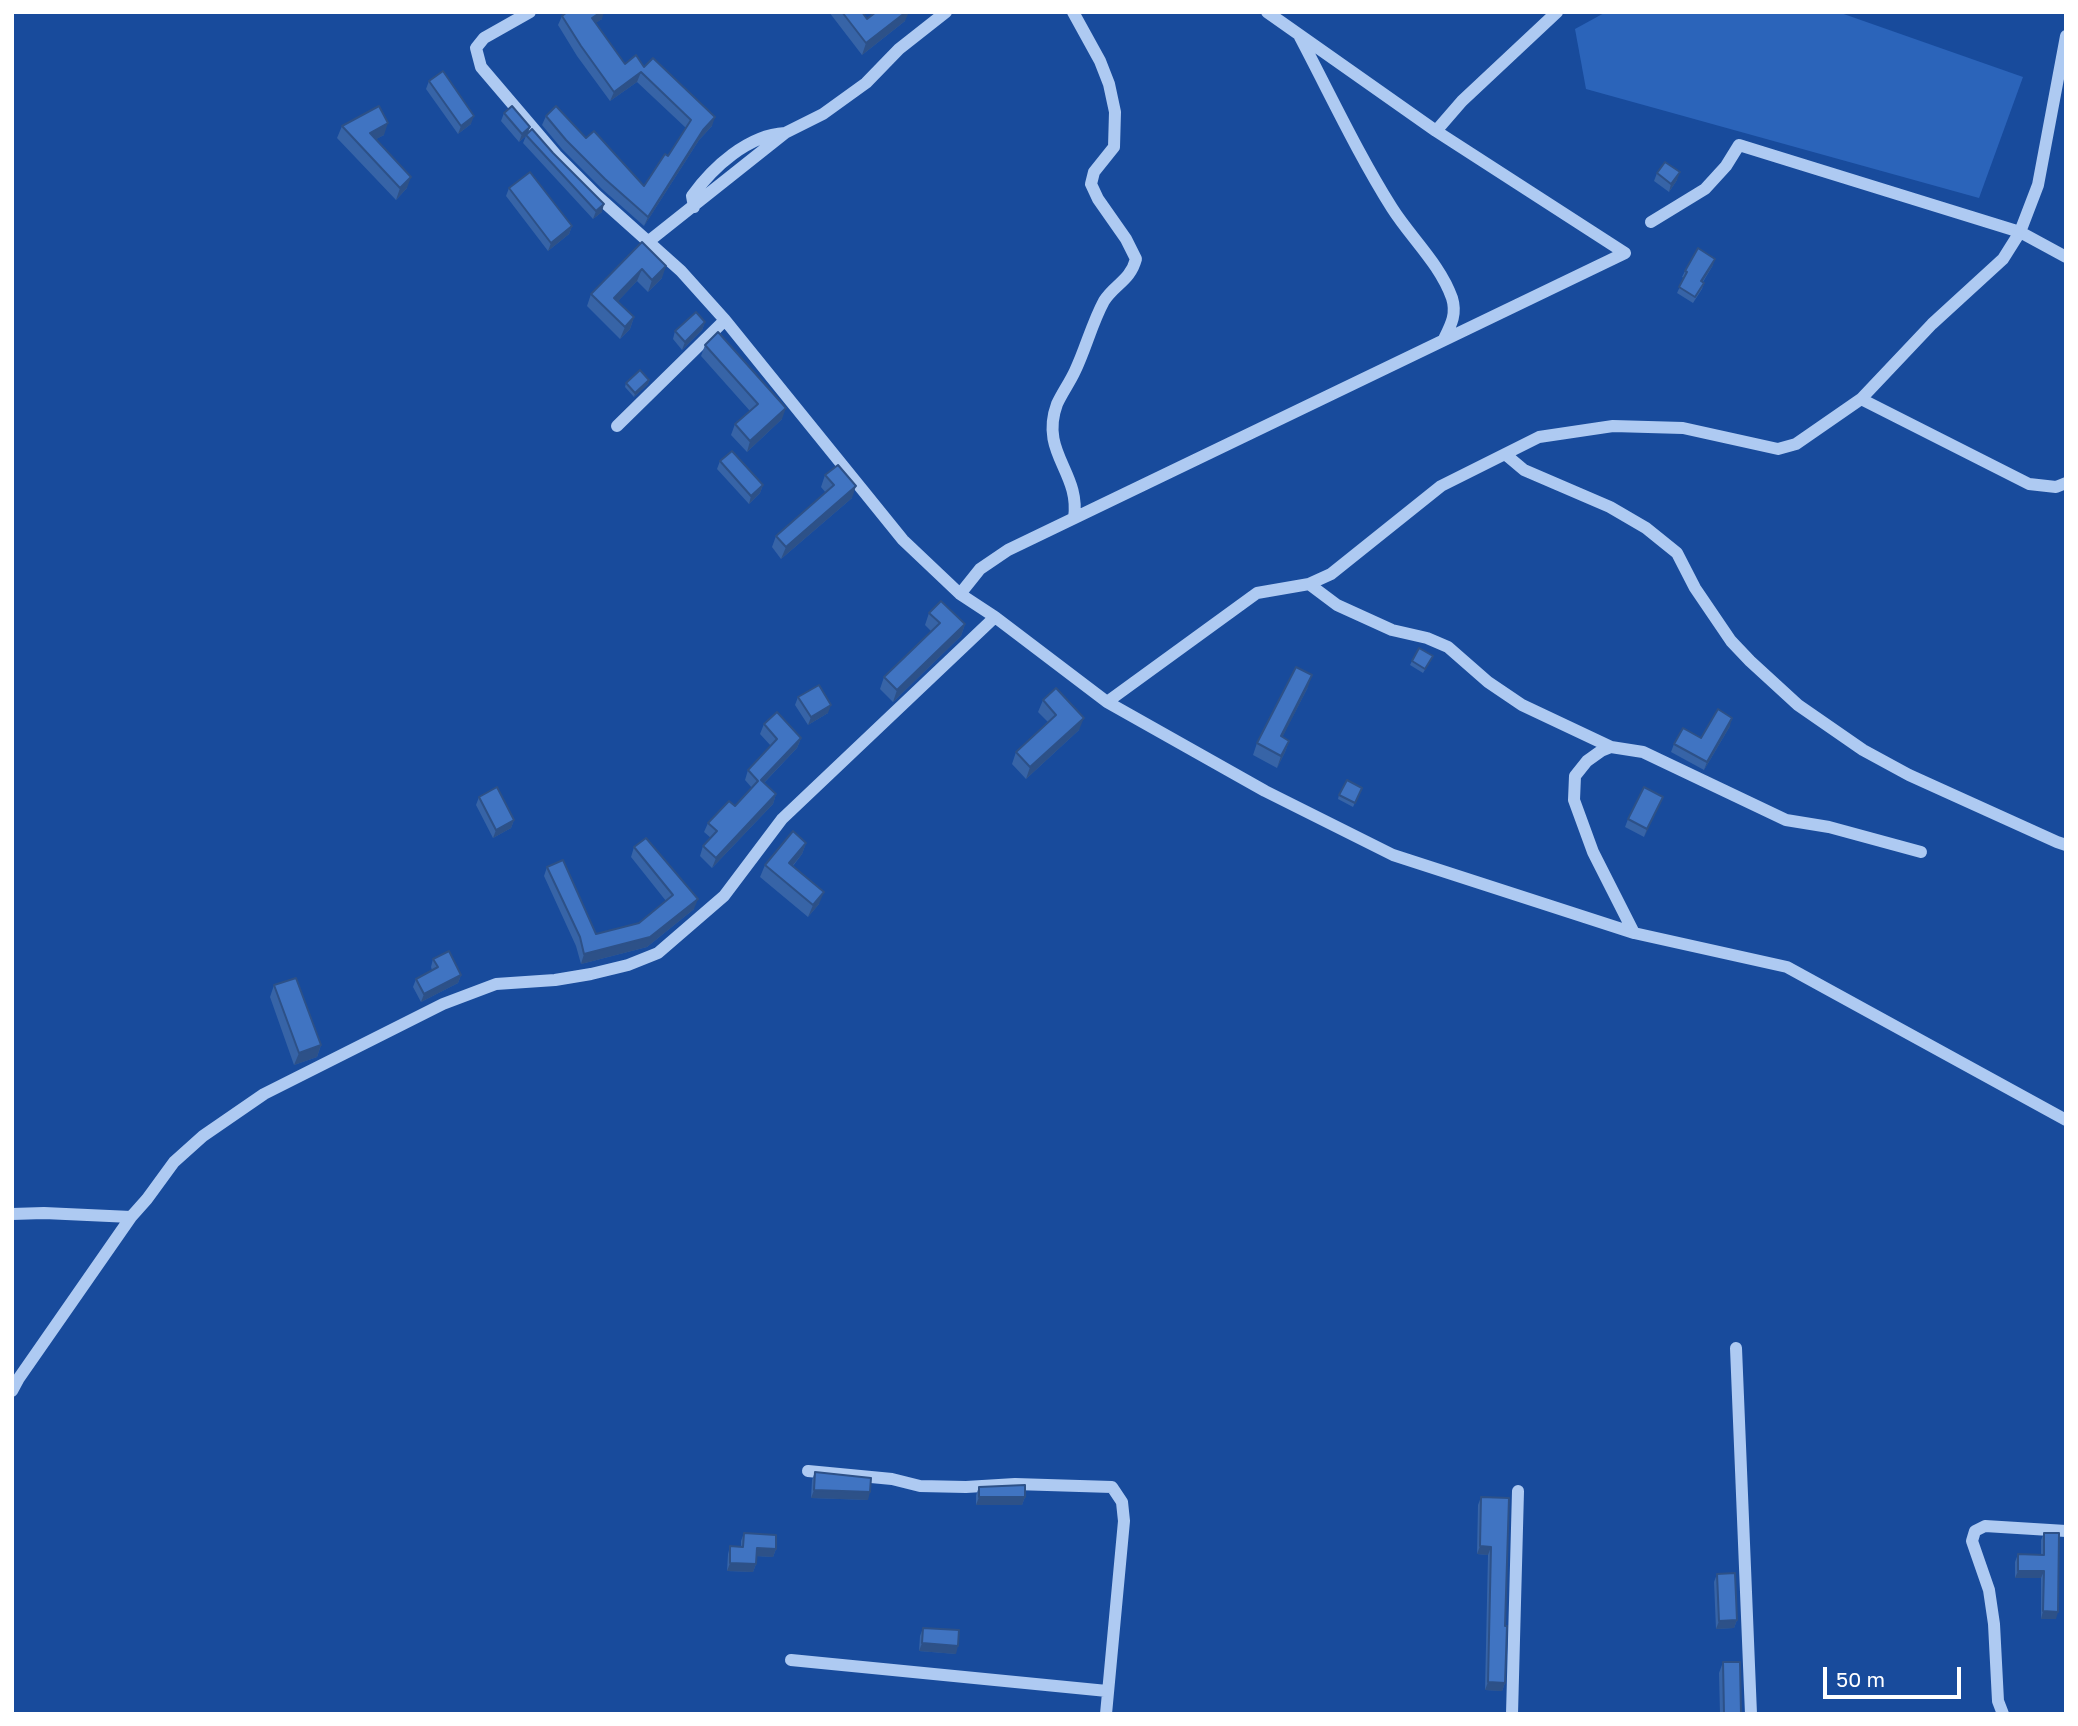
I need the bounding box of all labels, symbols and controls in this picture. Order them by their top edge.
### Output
scale bar [1826,1652,1964,1696]
text: 50 m [1836,1666,1885,1692]

